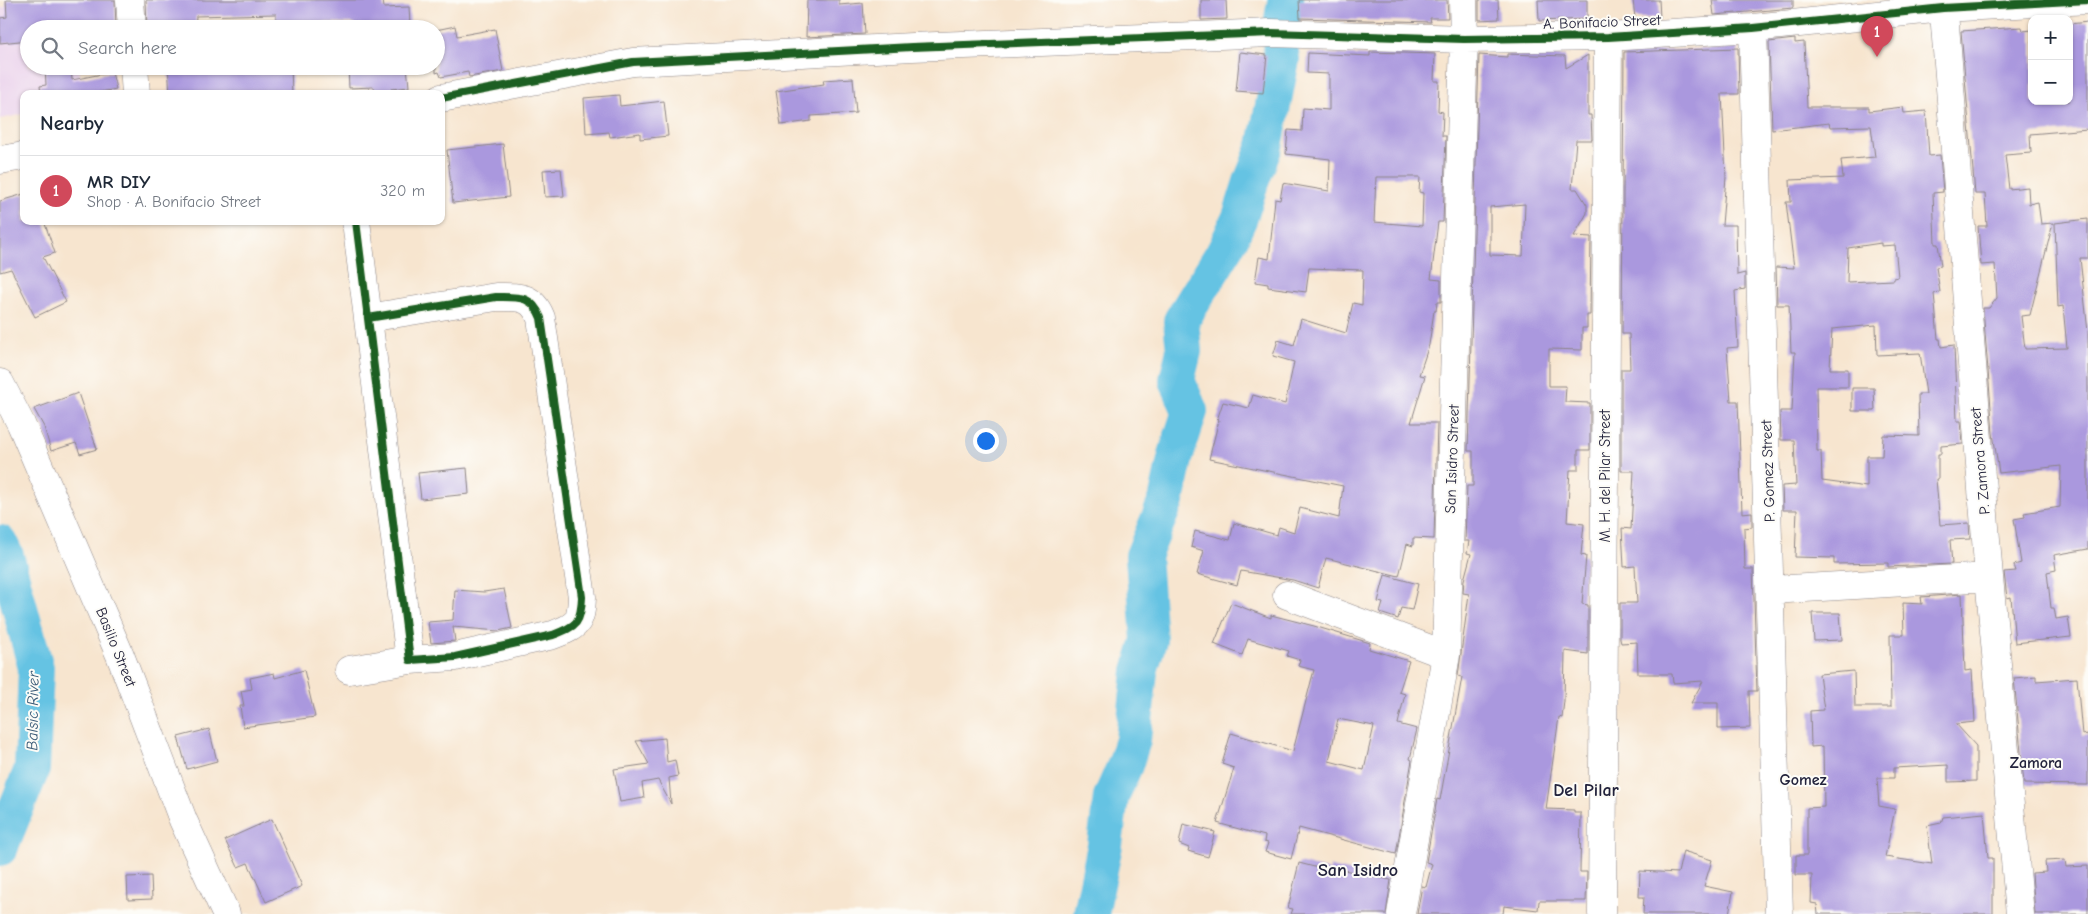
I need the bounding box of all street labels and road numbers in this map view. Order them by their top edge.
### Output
street label: A. Bonifacio Street [1543,11,1662,33]
street label: San Isidro Street [1441,404,1463,514]
street label: P. Zamora Street [1966,406,1994,515]
street label: M. H. del Pilar Street [1596,409,1614,543]
street label: P. Gomez Street [1757,419,1779,522]
street label: Basilio Street [92,605,140,690]

